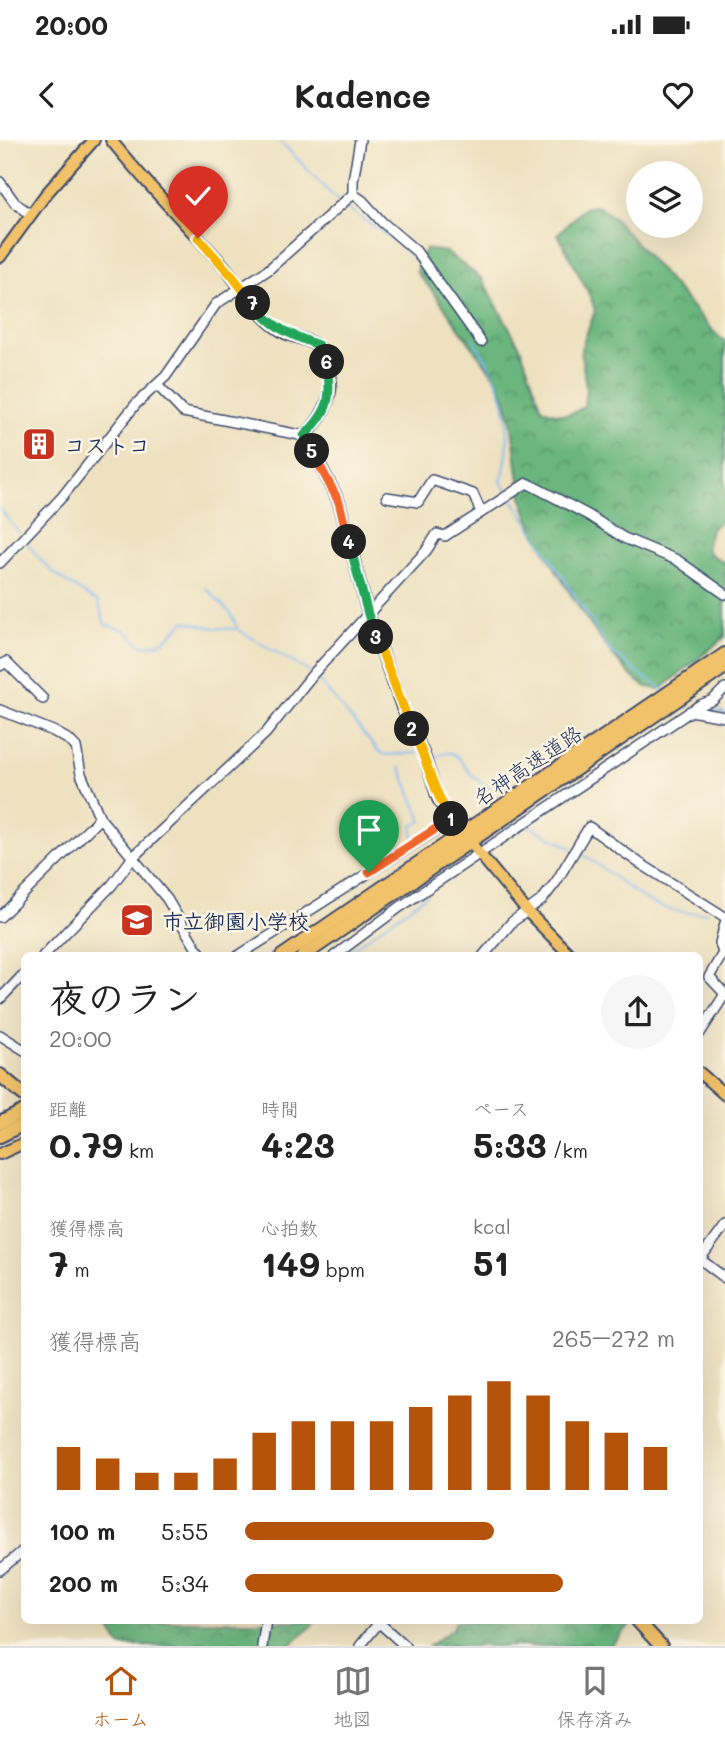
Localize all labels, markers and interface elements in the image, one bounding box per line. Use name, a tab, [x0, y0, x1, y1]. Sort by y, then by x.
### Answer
text: 20:00	[35, 8, 108, 42]
text: Kadence	[294, 74, 431, 116]
icon: back	[28, 76, 66, 114]
icon: heart	[659, 76, 697, 114]
map controls	[626, 161, 703, 238]
button: layers	[626, 161, 703, 238]
pin	[168, 166, 228, 238]
icon: check	[179, 177, 217, 215]
pin: 7	[236, 286, 270, 320]
text: 7	[247, 290, 258, 315]
pin: 6	[310, 344, 344, 380]
text: 6	[321, 349, 332, 374]
building icon: コストコ	[20, 425, 58, 463]
place label: コストコ	[64, 431, 150, 458]
pin: 5	[294, 434, 330, 468]
text: 5	[306, 438, 317, 463]
pin: 4	[332, 524, 366, 560]
text: 4	[342, 529, 355, 554]
pin: 3	[358, 620, 394, 654]
text: 3	[370, 624, 381, 649]
pin: 2	[394, 712, 430, 746]
text: 2	[406, 716, 417, 741]
street label: 名神高速道路	[467, 719, 587, 811]
pin	[339, 800, 399, 872]
pin: 1	[434, 802, 468, 836]
text: 1	[446, 806, 455, 831]
icon: arrive	[350, 811, 388, 849]
school or university icon: 市立御園小学校	[118, 901, 156, 939]
place label: 市立御園小学校	[162, 907, 309, 934]
text: 夜のラン	[49, 972, 201, 1022]
button: share	[601, 975, 675, 1049]
text: 20:00	[49, 1023, 112, 1053]
text: 距離	[49, 1096, 87, 1121]
text: 時間	[261, 1096, 299, 1121]
text: ペース	[473, 1096, 529, 1121]
text: 0.79	[49, 1121, 123, 1167]
text: 4:23	[261, 1121, 335, 1167]
text: 5:33	[473, 1121, 547, 1167]
text: km	[123, 1138, 154, 1163]
text: /km	[547, 1138, 588, 1163]
text: kcal	[473, 1214, 511, 1239]
text: 獲得標高	[49, 1215, 125, 1240]
text: 心拍数	[261, 1215, 318, 1240]
text: 51	[473, 1239, 509, 1285]
text: 7	[49, 1240, 69, 1286]
text: 149	[261, 1240, 320, 1286]
text: m	[69, 1257, 90, 1282]
text: bpm	[320, 1257, 365, 1282]
text: 265–272 m	[552, 1323, 675, 1353]
text: 獲得標高	[49, 1326, 141, 1356]
text: 100 m	[49, 1516, 115, 1546]
text: 5:55	[161, 1516, 208, 1546]
text: 200 m	[49, 1568, 118, 1598]
text: 5:34	[161, 1568, 209, 1598]
tab: ホーム	[92, 1662, 149, 1731]
tab: 地図	[334, 1662, 372, 1731]
tab: 保存済み	[557, 1662, 633, 1731]

